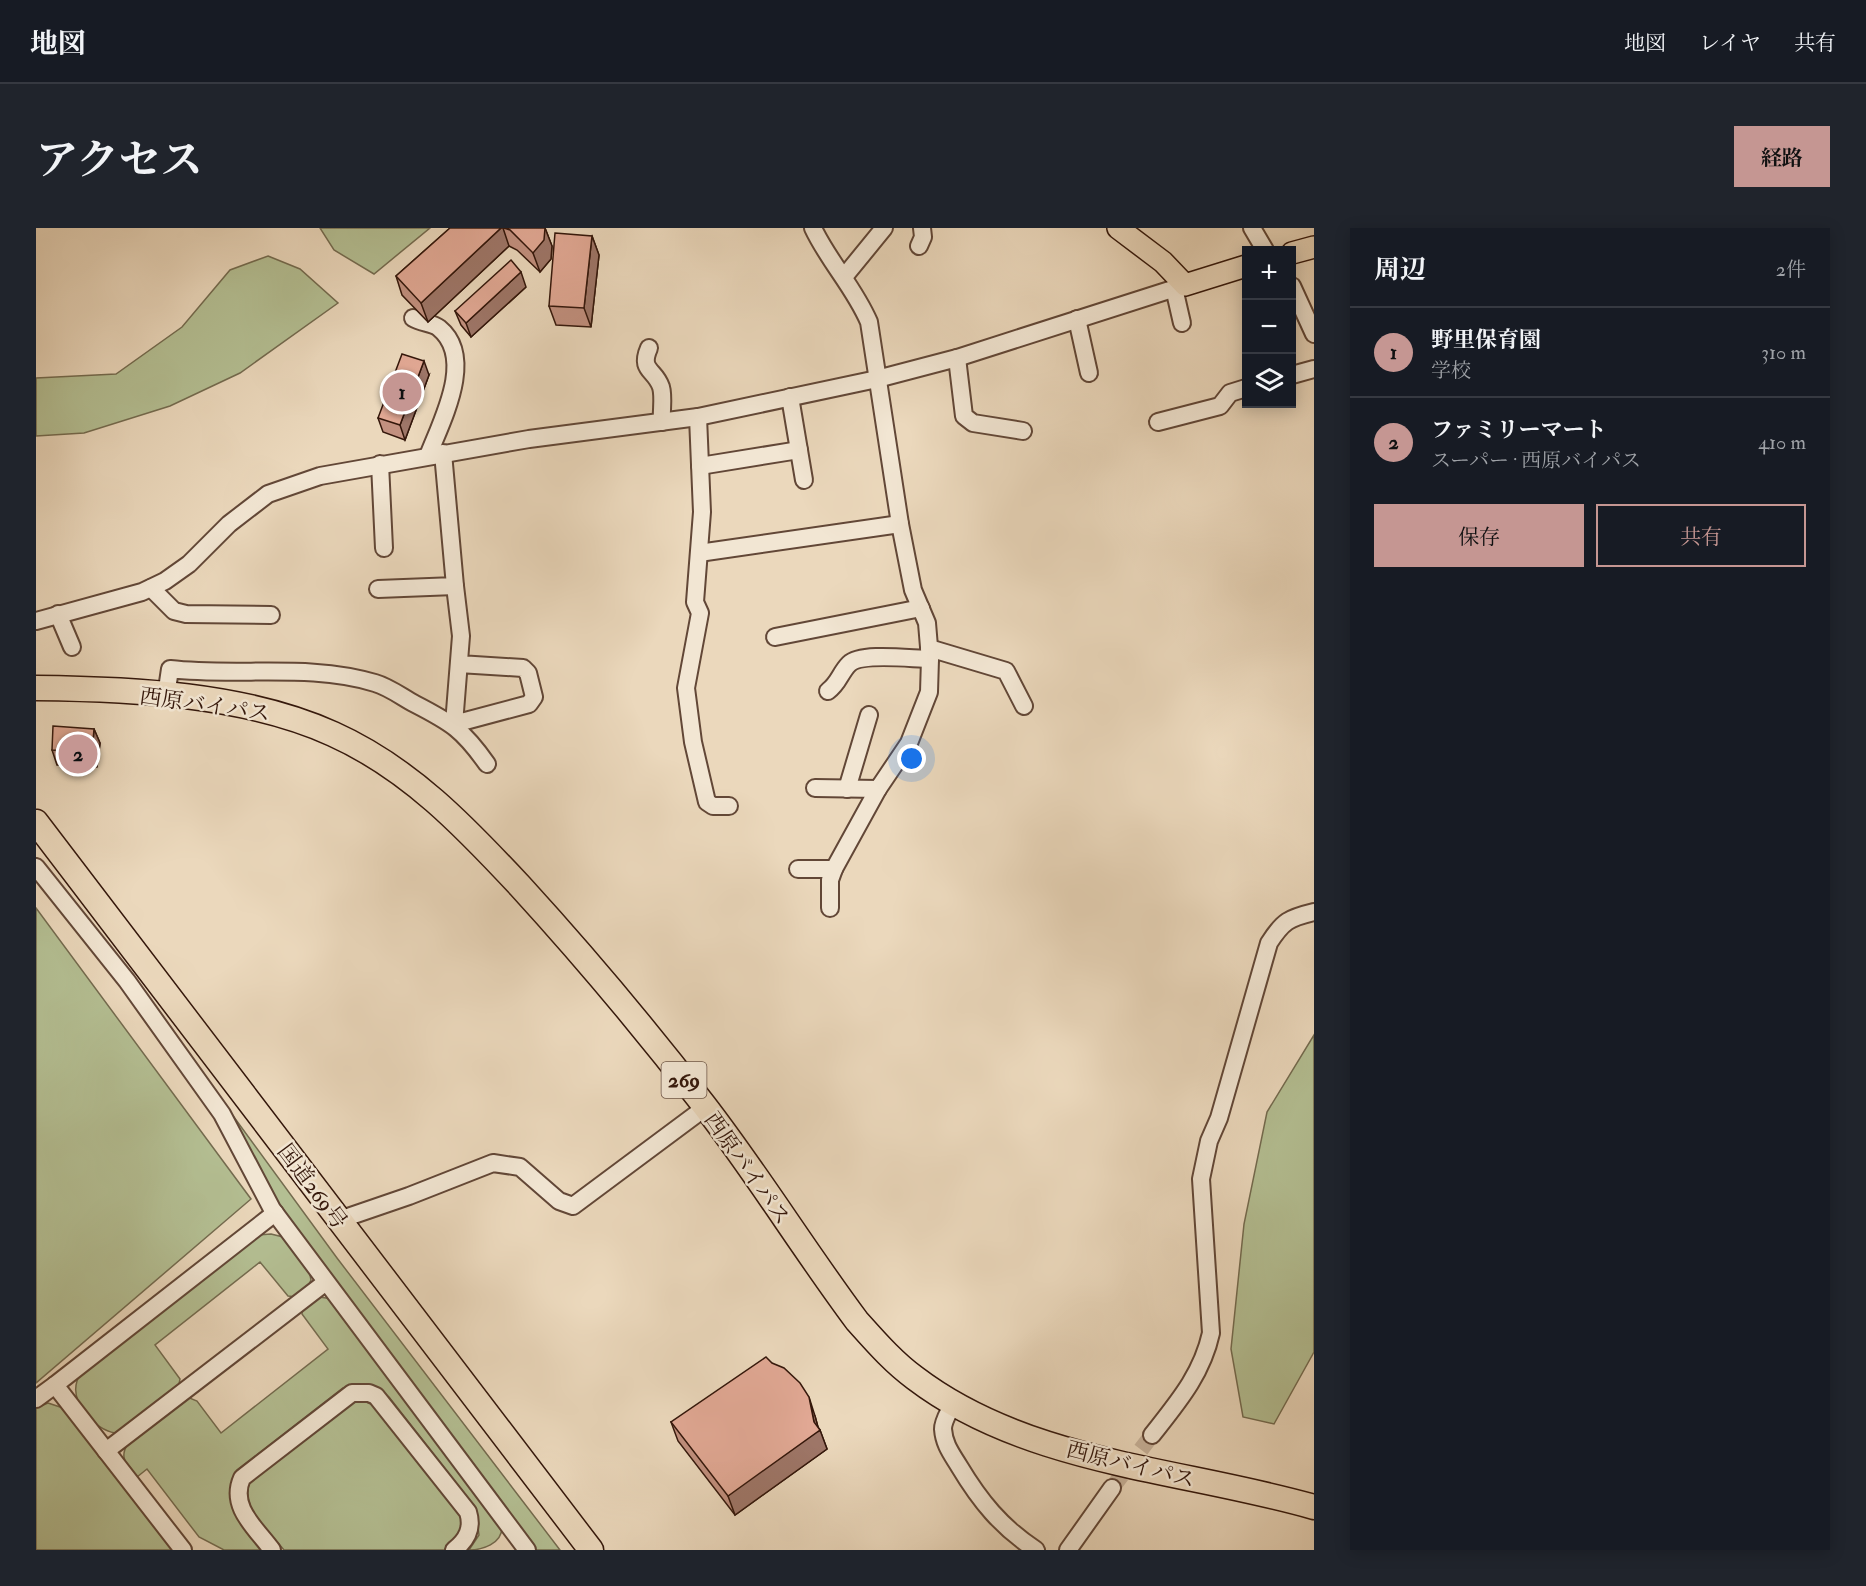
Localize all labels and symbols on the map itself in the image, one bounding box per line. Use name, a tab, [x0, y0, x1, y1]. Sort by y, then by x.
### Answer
pin: 1	[382, 370, 422, 414]
street label: 西原バイパス	[138, 682, 272, 728]
pin: 2	[58, 732, 98, 776]
your location	[897, 744, 926, 773]
road number: 269	[662, 1062, 706, 1098]
street label: 西原バイパス	[698, 1107, 796, 1230]
street label: 国道269号	[271, 1138, 353, 1235]
street label: 西原バイパス	[1064, 1435, 1198, 1494]

